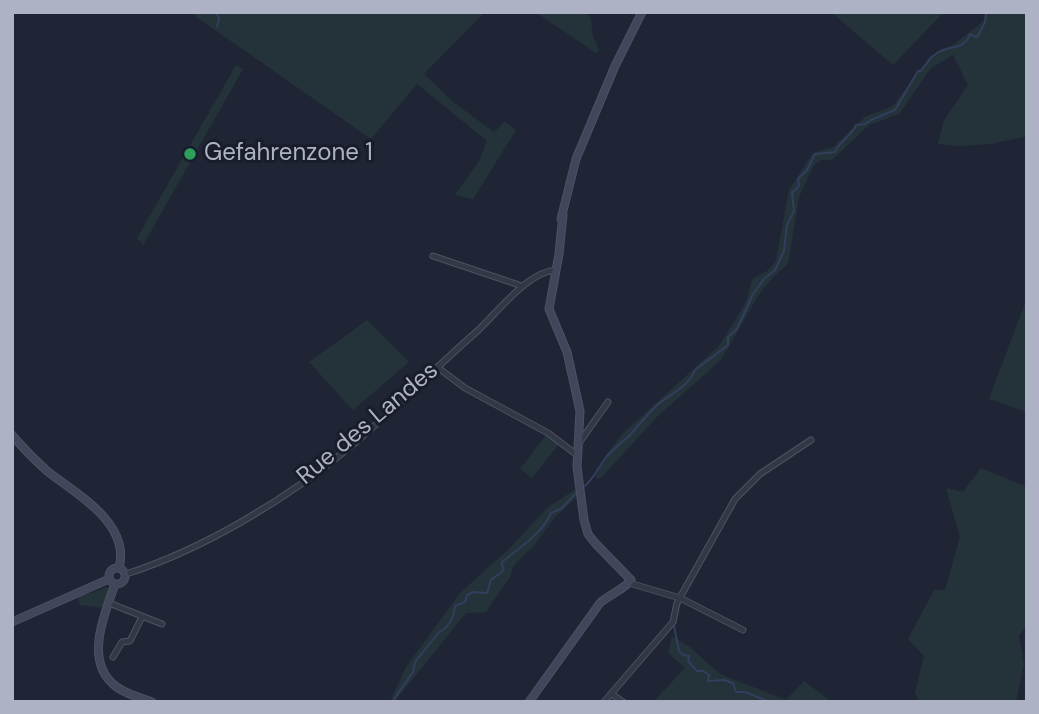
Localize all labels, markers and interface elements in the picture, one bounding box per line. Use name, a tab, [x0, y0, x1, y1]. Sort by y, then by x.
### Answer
place label: Gefahrenzone 1	[204, 140, 373, 168]
marker: Gefahrenzone 1	[182, 146, 198, 162]
street label: Rue des Landes	[292, 357, 444, 491]

